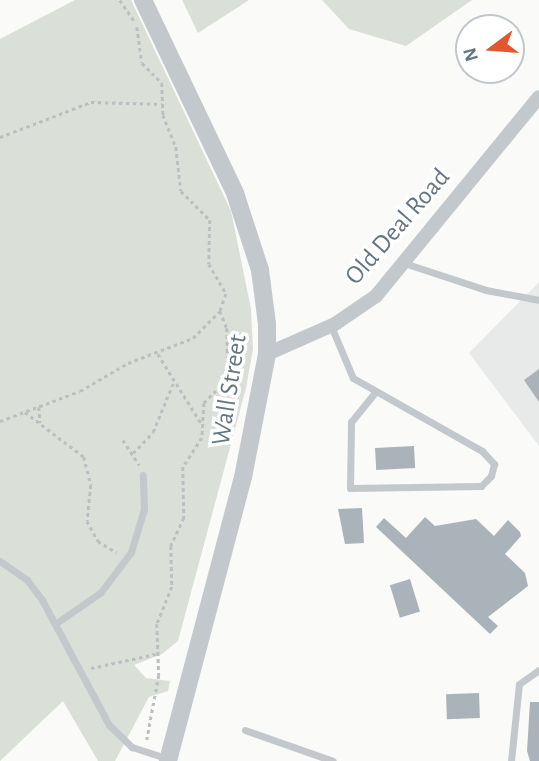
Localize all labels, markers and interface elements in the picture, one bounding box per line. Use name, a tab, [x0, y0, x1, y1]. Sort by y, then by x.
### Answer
north arrow	[455, 14, 525, 84]
text: N	[460, 45, 482, 63]
street label: Old Deal Road	[339, 162, 457, 292]
street label: Wall Street	[206, 332, 254, 448]

